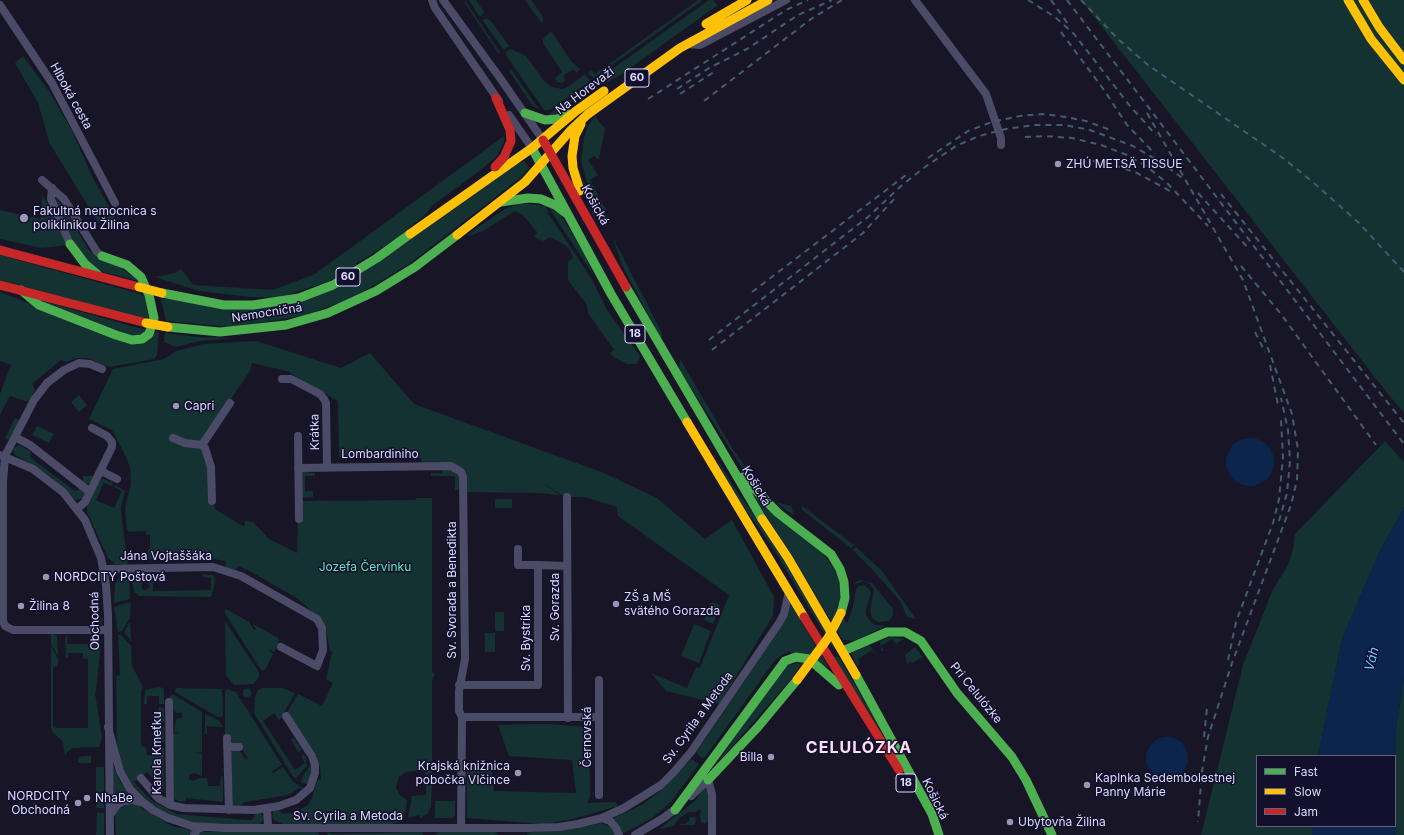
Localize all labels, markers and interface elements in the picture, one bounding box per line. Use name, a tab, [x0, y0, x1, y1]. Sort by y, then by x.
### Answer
street label: Hlboká cesta	[47, 60, 95, 132]
street label: Na Horevaží	[553, 64, 617, 118]
road number: 60	[625, 69, 649, 87]
place label: ZHÚ METSÄ TISSUE	[1066, 157, 1182, 171]
marker: ZHÚ METSÄ TISSUE	[1053, 159, 1063, 169]
street label: Košická	[578, 182, 612, 228]
place label: Fakultná nemocnica s poliklinikou Žilina	[33, 204, 156, 232]
marker: Fakultná nemocnica s poliklinikou Žilina	[18, 212, 30, 224]
road number: 60	[336, 268, 360, 286]
street label: Nemocničná	[231, 300, 303, 326]
road number: 18	[625, 325, 645, 343]
place label: Capri	[184, 399, 214, 413]
marker: Capri	[171, 401, 181, 411]
street label: Krátka	[307, 414, 323, 450]
street label: Lombardiniho	[341, 447, 419, 461]
street label: Košická	[738, 463, 774, 509]
street label: Sv. Svorada a Benedikta	[445, 521, 459, 659]
street label: Jána Vojtaššáka	[120, 549, 212, 563]
park label: Jozefa Červinku	[319, 560, 411, 574]
place label: NORDCITY Poštová	[54, 570, 165, 584]
marker: NORDCITY Poštová	[41, 572, 51, 582]
street label: Sv. Gorazda	[548, 573, 562, 641]
place label: ZŠ a MŠ svätého Gorazda	[624, 590, 720, 618]
street label: Obchodná	[87, 591, 103, 651]
place label: Žilina 8	[29, 599, 70, 613]
marker: ZŠ a MŠ svätého Gorazda	[611, 599, 621, 609]
marker: Žilina 8	[16, 601, 26, 611]
street label: Sv. Bystríka	[519, 605, 533, 671]
water label: Váh	[1362, 645, 1382, 673]
street label: Pri Celulózke	[947, 660, 1005, 726]
street label: Sv. Cyrila a Metoda	[660, 669, 736, 767]
street label: Černovská	[580, 707, 594, 767]
street label: Karola Kmeťku	[150, 711, 164, 795]
district label: CELULÓZKA	[806, 738, 912, 758]
place label: Billa	[740, 750, 763, 764]
marker: Billa	[766, 752, 776, 762]
legend	[1256, 755, 1396, 827]
place label: Krajská knižnica pobočka Vlčince	[415, 759, 510, 787]
text: Fast	[1294, 764, 1318, 779]
marker: Krajská knižnica pobočka Vlčince	[513, 768, 523, 778]
place label: Kaplnka Sedembolestnej Panny Márie	[1095, 771, 1235, 799]
road number: 18	[896, 774, 916, 792]
street label: Košická	[919, 776, 951, 822]
marker: Kaplnka Sedembolestnej Panny Márie	[1082, 780, 1092, 790]
text: Slow	[1294, 784, 1321, 799]
place label: NORDCITY Obchodná	[7, 789, 70, 817]
place label: NhaBe	[95, 791, 133, 805]
marker: NhaBe	[82, 793, 92, 803]
marker: NORDCITY Obchodná	[73, 798, 83, 808]
text: Jam	[1294, 804, 1318, 819]
street label: Sv. Cyrila a Metoda	[293, 809, 403, 823]
place label: Ubytovňa Žilina	[1018, 815, 1106, 829]
marker: Ubytovňa Žilina	[1005, 817, 1015, 827]

